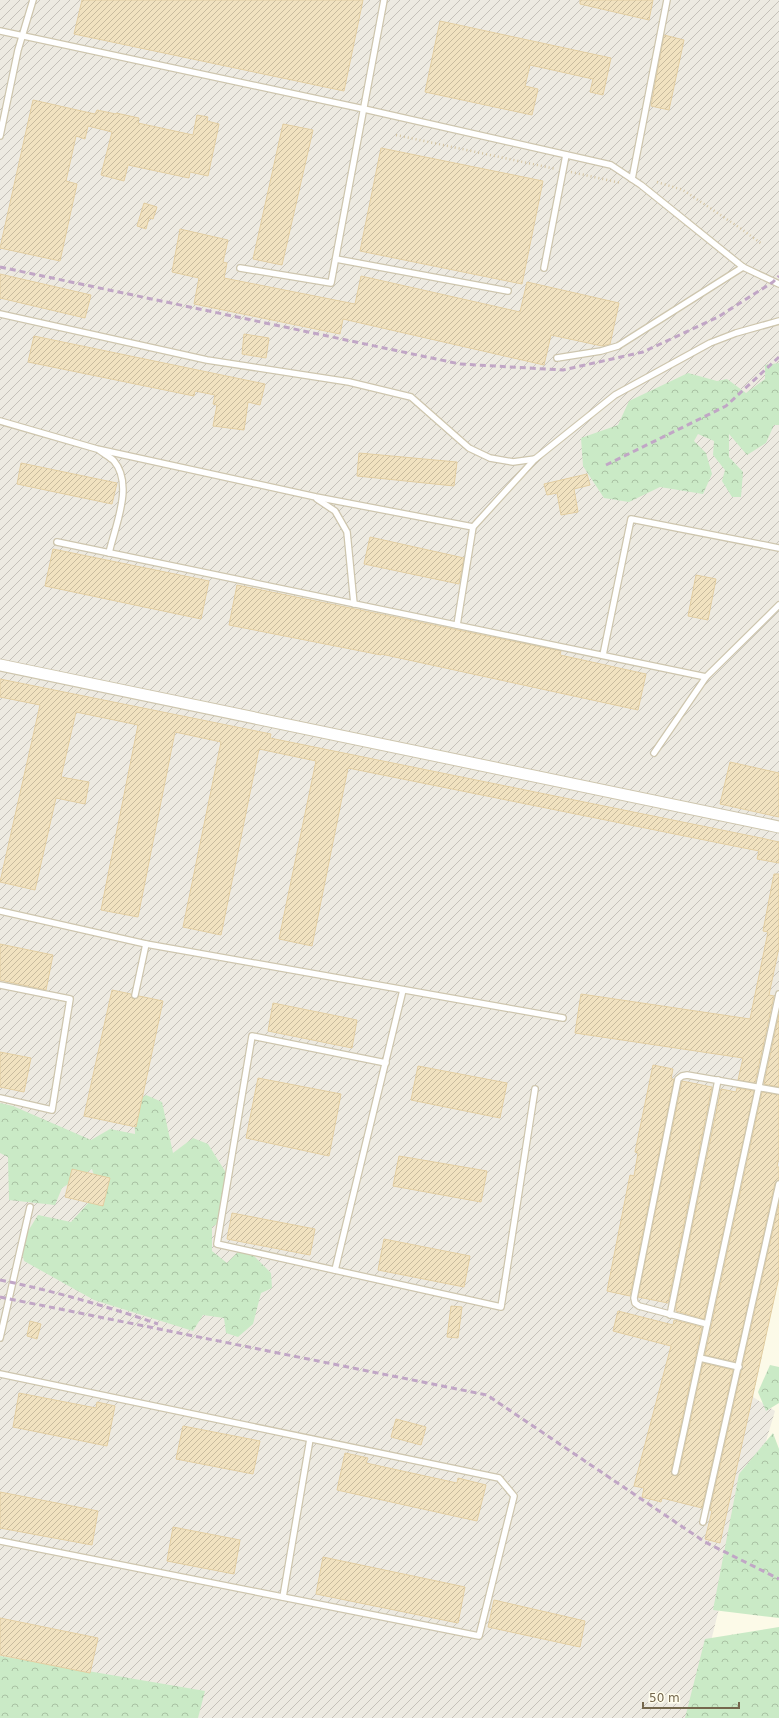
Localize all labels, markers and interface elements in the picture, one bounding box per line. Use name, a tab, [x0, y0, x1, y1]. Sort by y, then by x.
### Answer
scale bar	[643, 1684, 739, 1710]
text: 50 m	[649, 1691, 680, 1705]

